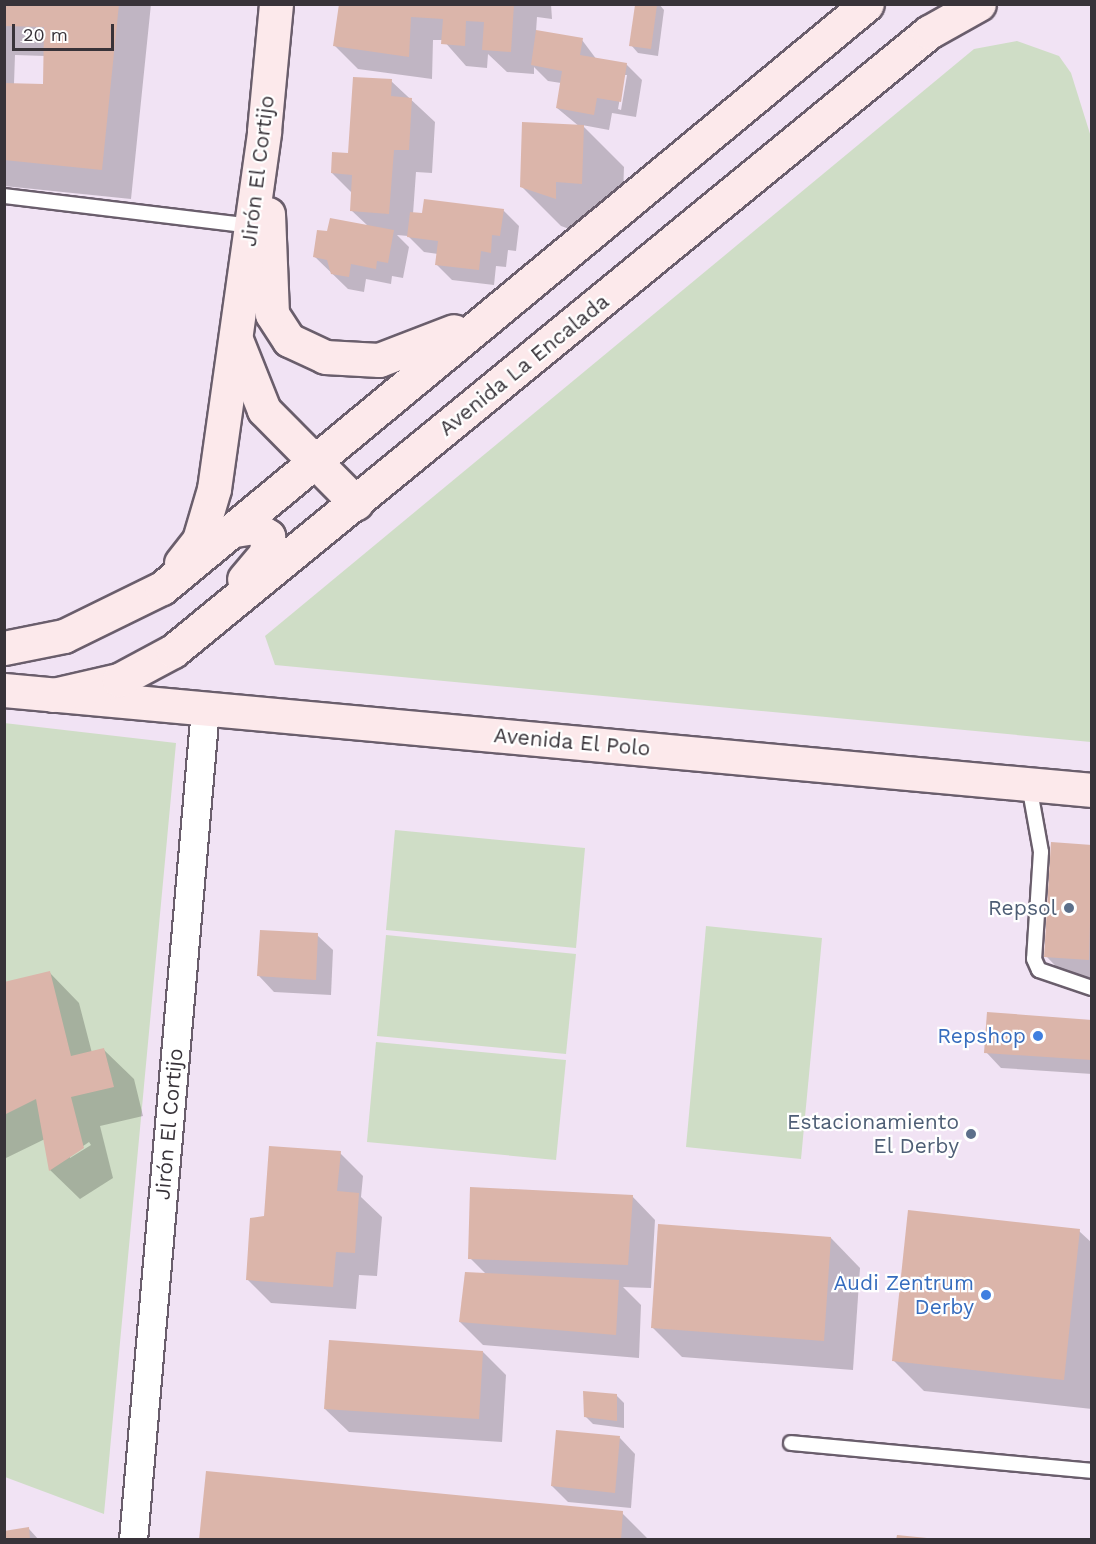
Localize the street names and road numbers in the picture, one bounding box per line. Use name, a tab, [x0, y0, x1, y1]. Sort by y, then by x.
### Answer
street label: Jirón El Cortijo	[236, 94, 280, 248]
street label: Avenida La Encalada	[434, 288, 614, 442]
street label: Avenida El Polo	[492, 723, 652, 761]
street label: Jirón El Cortijo	[150, 1047, 188, 1201]

